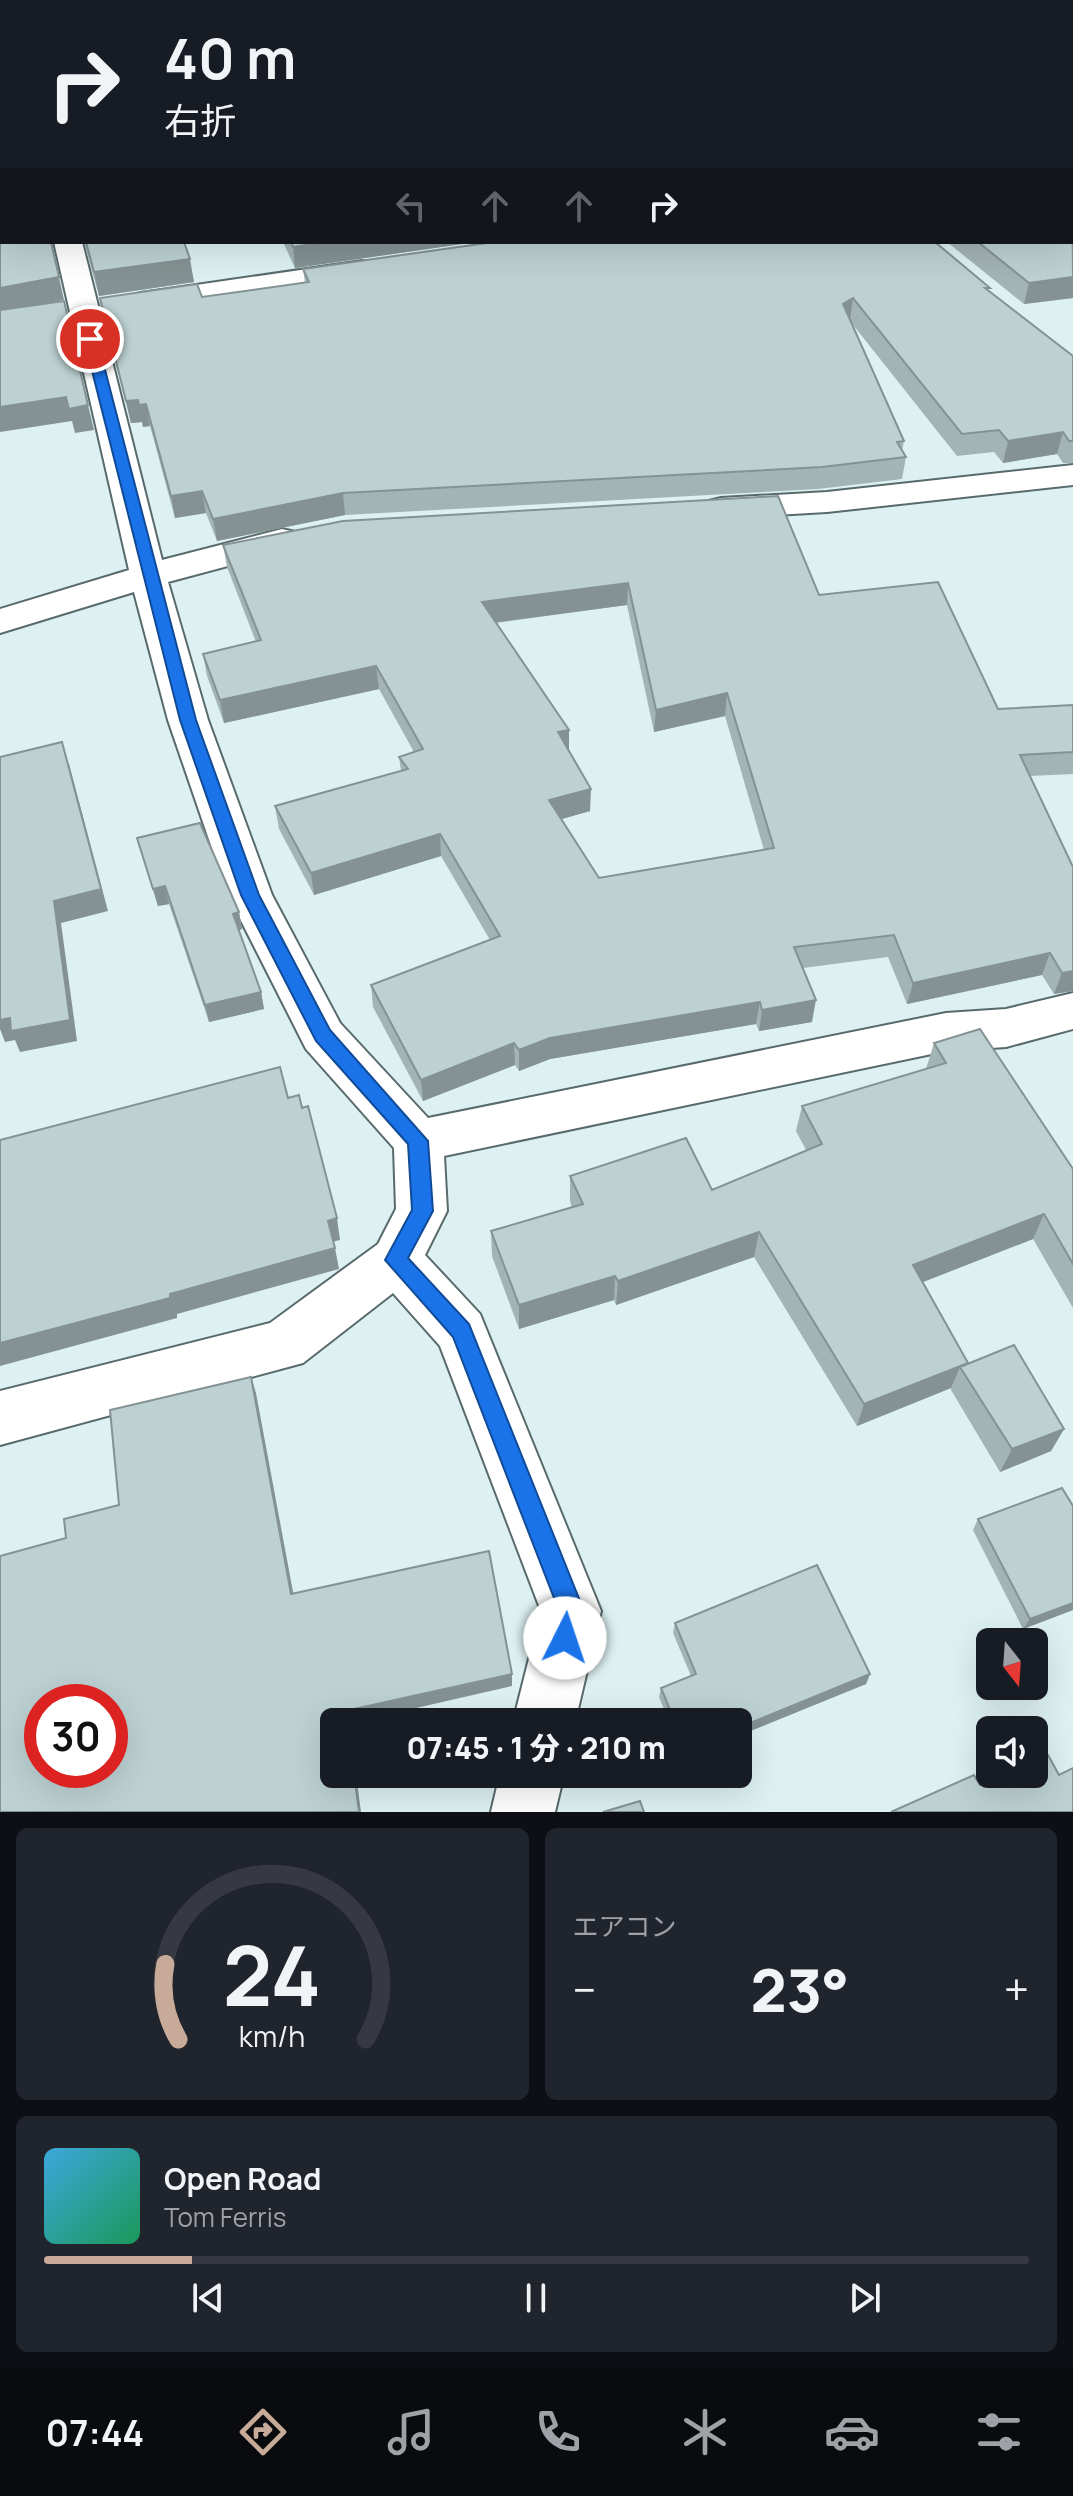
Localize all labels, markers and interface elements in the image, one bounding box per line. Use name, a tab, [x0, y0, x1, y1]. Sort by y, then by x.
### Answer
text: 40 m	[164, 19, 296, 96]
icon: right	[32, 32, 136, 136]
text: 右折	[164, 96, 236, 145]
icon: left	[389, 184, 433, 228]
icon: ahead	[473, 184, 517, 228]
icon: ahead	[557, 184, 601, 228]
icon: right	[641, 184, 685, 228]
pin	[56, 305, 124, 373]
icon: arrive	[68, 317, 112, 361]
position arrow	[523, 1596, 607, 1680]
north arrow	[976, 1628, 1048, 1700]
map controls	[976, 1628, 1048, 1788]
speed limit sign: 30	[24, 1684, 128, 1788]
button: sound	[976, 1716, 1048, 1788]
text: 07:45 · 1 分 · 210 m	[406, 1727, 666, 1768]
text: エアコン	[573, 1908, 677, 1944]
text: 24	[223, 1917, 322, 2031]
text: 23°	[751, 1948, 849, 2030]
text: −	[573, 1959, 596, 2019]
text: +	[1004, 1959, 1029, 2019]
text: km/h	[239, 2017, 305, 2056]
text: Open Road	[164, 2158, 321, 2199]
text: Tom Ferris	[164, 2199, 286, 2235]
icon: previous	[186, 2276, 230, 2320]
icon: pause	[514, 2276, 558, 2320]
icon: next	[843, 2276, 887, 2320]
icon: directions	[235, 2404, 291, 2460]
icon: music	[383, 2404, 439, 2460]
icon: phone	[530, 2404, 586, 2460]
icon: climate	[677, 2404, 733, 2460]
icon: car	[824, 2404, 880, 2460]
icon: filters	[971, 2404, 1027, 2460]
text: 07:44	[46, 2408, 144, 2457]

